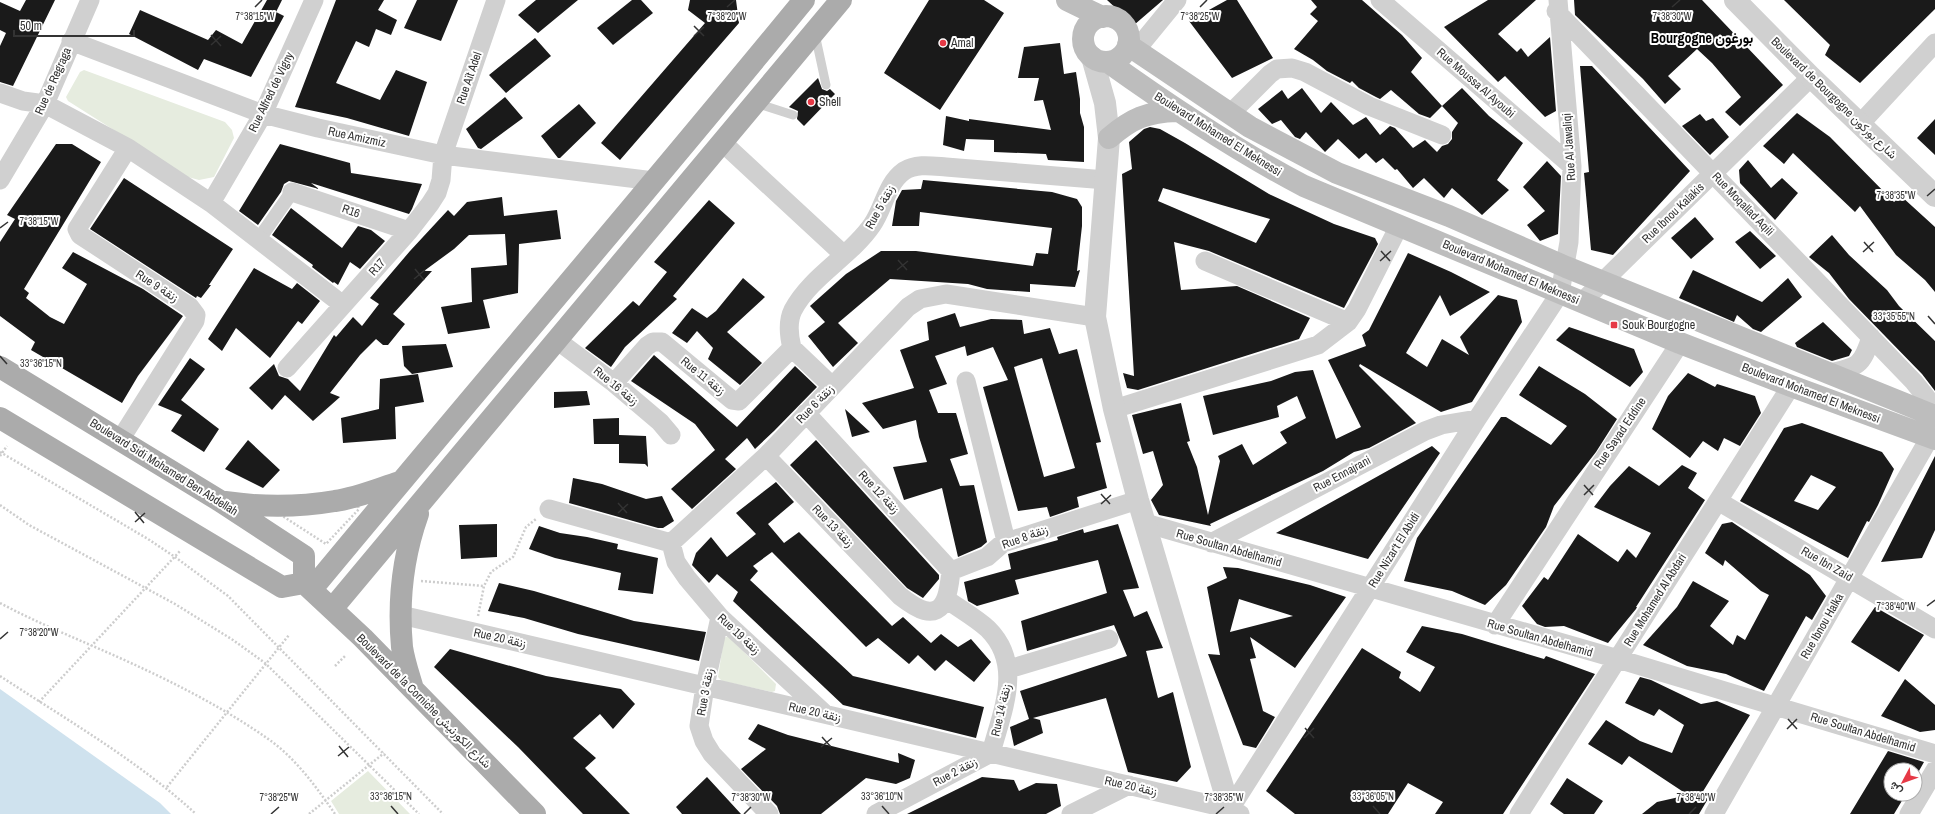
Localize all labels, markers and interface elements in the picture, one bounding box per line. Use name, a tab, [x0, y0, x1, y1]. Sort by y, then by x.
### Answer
text: 7°38'15"W	[235, 10, 275, 23]
text: 7°38'20"W	[707, 10, 747, 23]
text: 7°38'25"W	[1180, 10, 1220, 23]
text: 7°38'30"W	[1652, 10, 1692, 23]
scale bar	[14, 12, 134, 38]
text: 50 m	[20, 18, 42, 34]
district label: Bourgogne بورغون	[1651, 29, 1753, 47]
street label: Boulevard de Bourgogne شارع بوركون	[1767, 33, 1900, 163]
place label: Amal	[950, 35, 973, 51]
marker: Amal	[938, 38, 948, 48]
street label: Rue de Regraga	[31, 44, 75, 117]
street label: Rue Moussa Al Ayoubi	[1433, 45, 1519, 121]
street label: Rue Alfred de Vigny	[245, 49, 297, 135]
street label: Rue Aït Adel	[453, 50, 485, 106]
street label: Boulevard Mohamed El Meknessi	[1151, 88, 1285, 180]
place label: Shell	[819, 94, 841, 110]
marker: Shell	[806, 97, 816, 107]
street label: Rue Al Jawaliqi	[1559, 113, 1579, 181]
street label: Rue Amizmiz	[327, 123, 387, 151]
street label: Rue Moqallad Aqili	[1709, 169, 1777, 239]
street label: Rue Ibnou Kalakis	[1639, 179, 1708, 247]
street label: Rue 5 زنقة	[861, 182, 899, 232]
text: 7°38'35"W	[1876, 189, 1916, 202]
street label: R16	[340, 200, 362, 222]
text: 7°38'15"W	[19, 215, 59, 228]
street label: Boulevard Mohamed El Meknessi	[1440, 236, 1582, 308]
street label: R17	[365, 255, 389, 279]
street label: Rue 9 زنقة	[133, 266, 181, 306]
text: 33°35'55"N	[1873, 310, 1915, 323]
place label: Souk Bourgogne	[1622, 317, 1695, 333]
marker: Souk Bourgogne	[1609, 320, 1619, 330]
street label: Rue 11 زنقة	[678, 353, 728, 399]
text: 33°36'15"N	[20, 357, 62, 370]
street label: Boulevard Mohamed El Meknessi	[1739, 359, 1883, 427]
street label: Rue 16 زنقة	[590, 363, 642, 409]
street label: Rue 6 زنقة	[793, 381, 837, 427]
street label: Rue Sayad Eddine	[1590, 394, 1650, 472]
street label: Boulevard Sidi Mohamed Ben Abdellah	[87, 415, 241, 519]
street label: Rue Ennajrani	[1310, 452, 1374, 496]
street label: Rue 12 زنقة	[855, 467, 903, 517]
street label: Rue 13 زنقة	[809, 501, 857, 551]
street label: Rue Nizar't El Abidi	[1365, 509, 1423, 591]
street label: Rue 8 زنقة	[1000, 521, 1050, 553]
street label: Rue Soultan Abdelhamid	[1174, 525, 1284, 571]
street label: Rue Ibn Zaid	[1798, 543, 1856, 585]
street label: Rue Mohamed Al Abdari	[1620, 551, 1690, 649]
street label: Rue Ibnou Halka	[1797, 590, 1848, 662]
text: 7°38'40"W	[1876, 600, 1916, 613]
street label: Rue 19 زنقة	[714, 610, 764, 658]
street label: Rue Soultan Abdelhamid	[1485, 615, 1595, 661]
street label: Rue 20 زنقة	[472, 624, 528, 652]
text: 7°38'20"W	[19, 626, 59, 639]
street label: Boulevard de la Corniche شارع الكورنيش	[352, 630, 495, 773]
street label: Rue 3 زنقة	[693, 667, 717, 717]
street label: Rue 14 زنقة	[987, 682, 1015, 738]
street label: Rue 20 زنقة	[787, 698, 843, 726]
street label: Rue Soultan Abdelhamid	[1809, 708, 1917, 756]
street label: Rue 2 زنقة	[930, 754, 980, 790]
north arrow	[1883, 762, 1923, 802]
street label: Rue 20 زنقة	[1103, 772, 1159, 800]
text: ش	[1886, 779, 1905, 798]
text: 33°36'15"N	[370, 790, 412, 803]
text: 33°36'10"N	[861, 790, 903, 803]
text: 33°36'05"N	[1352, 790, 1394, 803]
text: 7°38'25"W	[259, 791, 299, 804]
text: 7°38'30"W	[731, 791, 771, 804]
text: 7°38'35"W	[1204, 791, 1244, 804]
text: 7°38'40"W	[1676, 791, 1716, 804]

